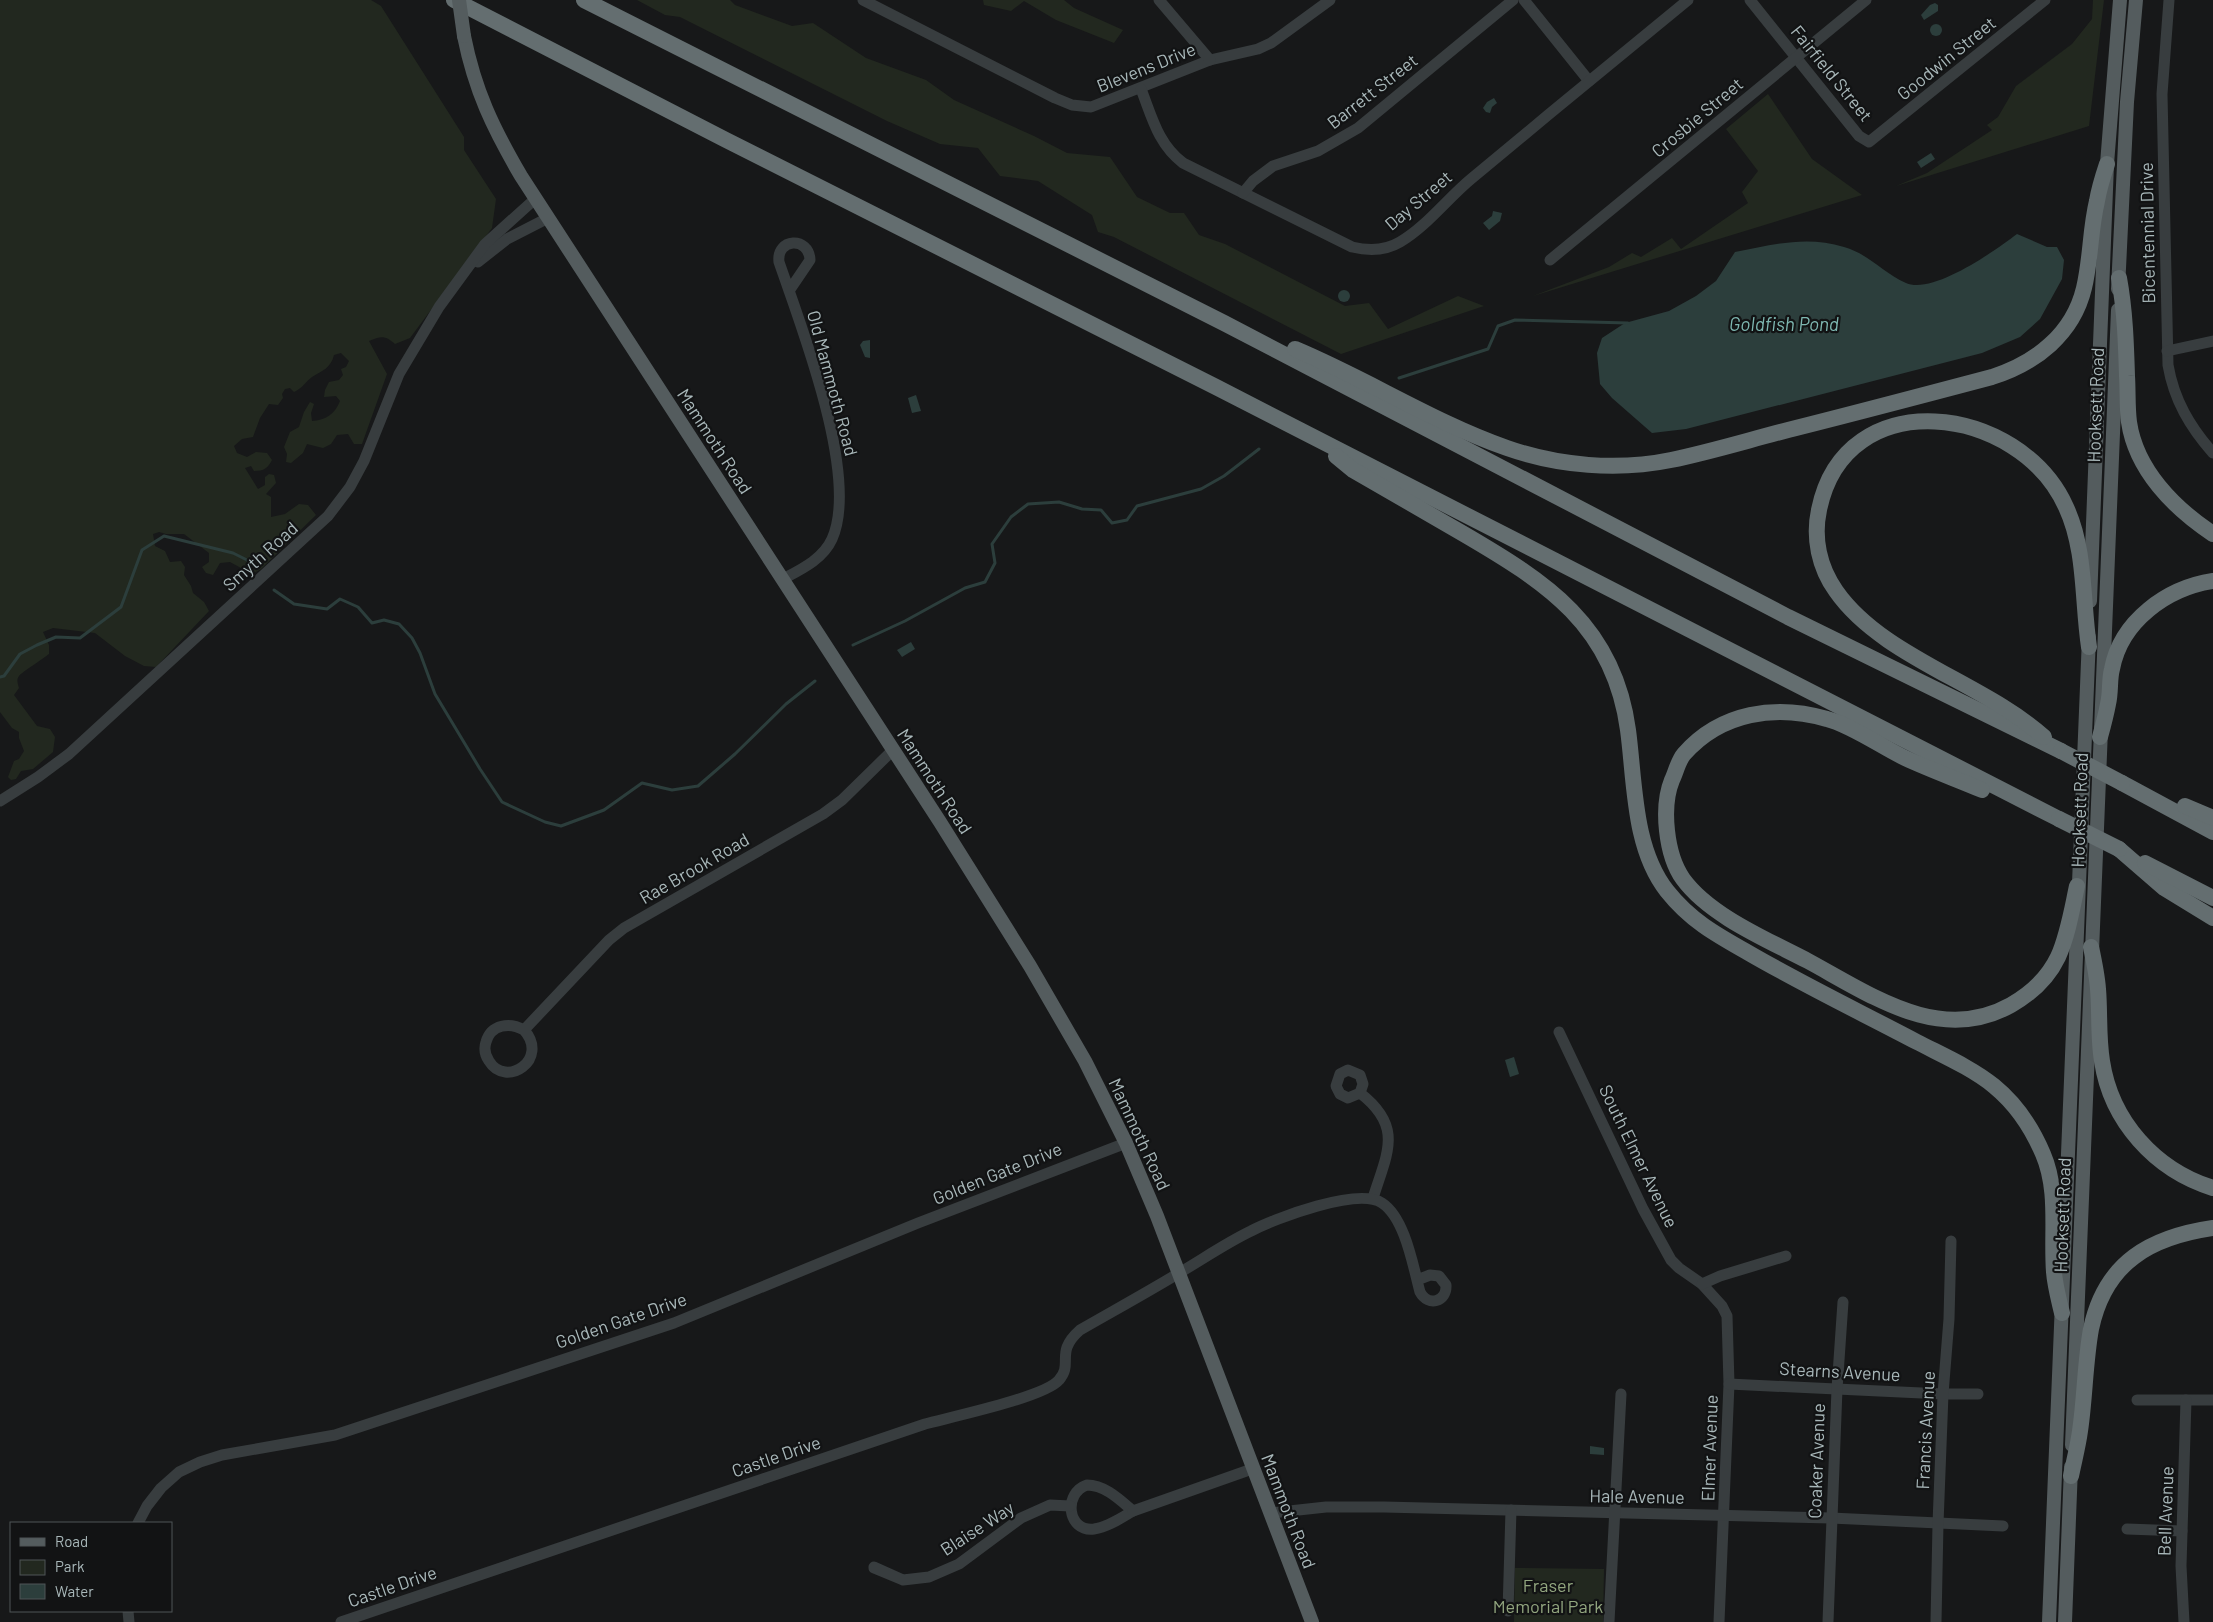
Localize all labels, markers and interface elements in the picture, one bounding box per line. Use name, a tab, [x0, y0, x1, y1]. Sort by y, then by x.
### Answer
street label: Goodwin Street	[1892, 12, 2000, 104]
street label: Fairfield Street	[1787, 20, 1877, 126]
street label: Blevens Drive	[1093, 37, 1199, 97]
street label: Barrett Street	[1322, 49, 1422, 133]
street label: Crosbie Street	[1647, 72, 1747, 162]
street label: Bicentennial Drive	[2135, 162, 2159, 304]
street label: Day Street	[1380, 165, 1456, 235]
street label: Old Mammoth Road	[803, 308, 863, 458]
water label: Goldfish Pond	[1729, 312, 1839, 335]
street label: Hooksett Road	[2082, 347, 2108, 463]
street label: Mammoth Road	[673, 384, 757, 498]
street label: Smyth Road	[218, 517, 302, 595]
street label: Mammoth Road	[893, 724, 977, 838]
street label: Hooksett Road	[2066, 752, 2092, 868]
street label: Rae Brook Road	[635, 828, 753, 908]
street label: Mammoth Road	[1104, 1074, 1176, 1194]
street label: South Elmer Avenue	[1595, 1081, 1683, 1231]
street label: Golden Gate Drive	[929, 1137, 1065, 1209]
street label: Hooksett Road	[2049, 1157, 2075, 1273]
street label: Golden Gate Drive	[553, 1287, 689, 1353]
street label: Stearns Avenue	[1779, 1357, 1901, 1385]
street label: Francis Avenue	[1911, 1370, 1939, 1490]
street label: Elmer Avenue	[1696, 1394, 1722, 1502]
street label: Coaker Avenue	[1803, 1403, 1829, 1519]
street label: Castle Drive	[729, 1431, 823, 1481]
street label: Mammoth Road	[1257, 1451, 1321, 1571]
street label: Bell Avenue	[2152, 1466, 2178, 1556]
street label: Hale Avenue	[1589, 1484, 1685, 1508]
street label: Blaise Way	[936, 1496, 1018, 1560]
legend	[10, 1522, 172, 1612]
text: Road	[55, 1532, 88, 1550]
text: Park	[55, 1557, 85, 1575]
street label: Castle Drive	[345, 1561, 439, 1611]
park label: Fraser Memorial Park	[1493, 1574, 1603, 1617]
text: Water	[55, 1582, 94, 1600]

